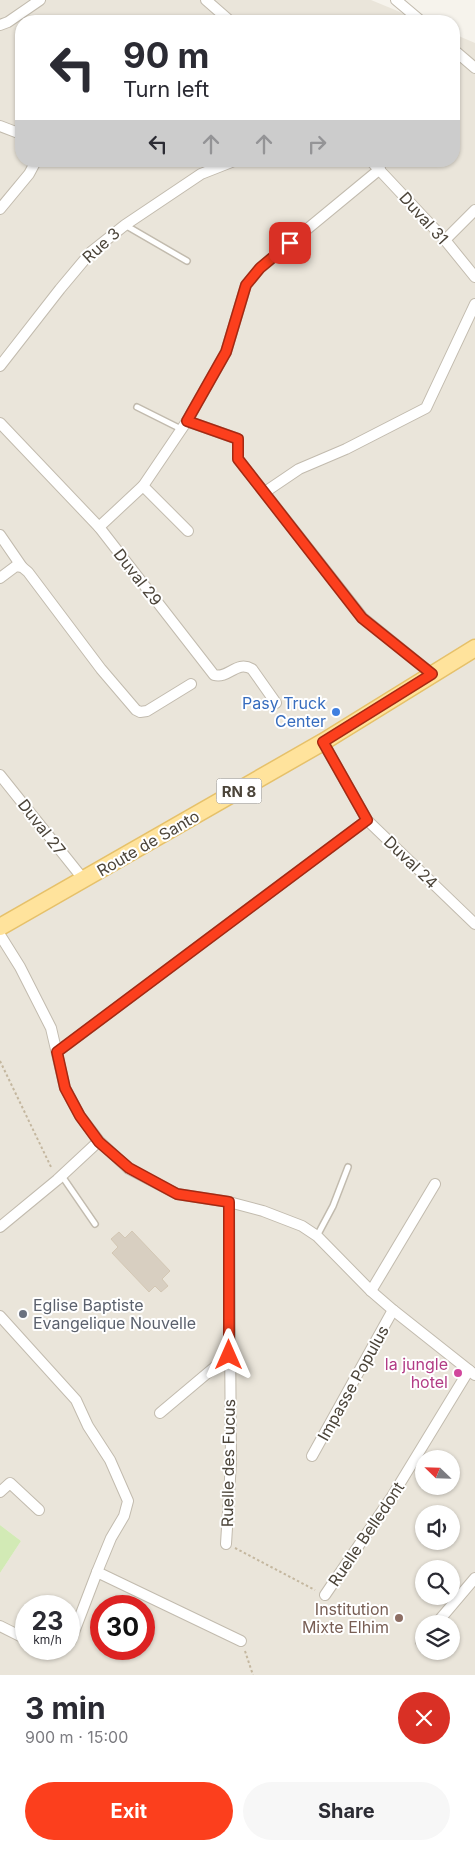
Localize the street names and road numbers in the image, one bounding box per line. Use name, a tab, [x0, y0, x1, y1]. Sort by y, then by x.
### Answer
street label: Duval 31	[395, 188, 453, 248]
street label: Rue 3	[78, 223, 124, 267]
street label: Duval 29	[110, 544, 166, 610]
road number: RN 8	[216, 778, 262, 804]
street label: Duval 27	[14, 795, 70, 859]
street label: Route de Santo	[93, 806, 203, 880]
street label: Duval 24	[380, 831, 442, 893]
street label: Impasse Populus	[313, 1322, 393, 1444]
street label: Ruelle des Fucus	[217, 1399, 239, 1527]
street label: Ruelle Belledont	[324, 1478, 408, 1590]

